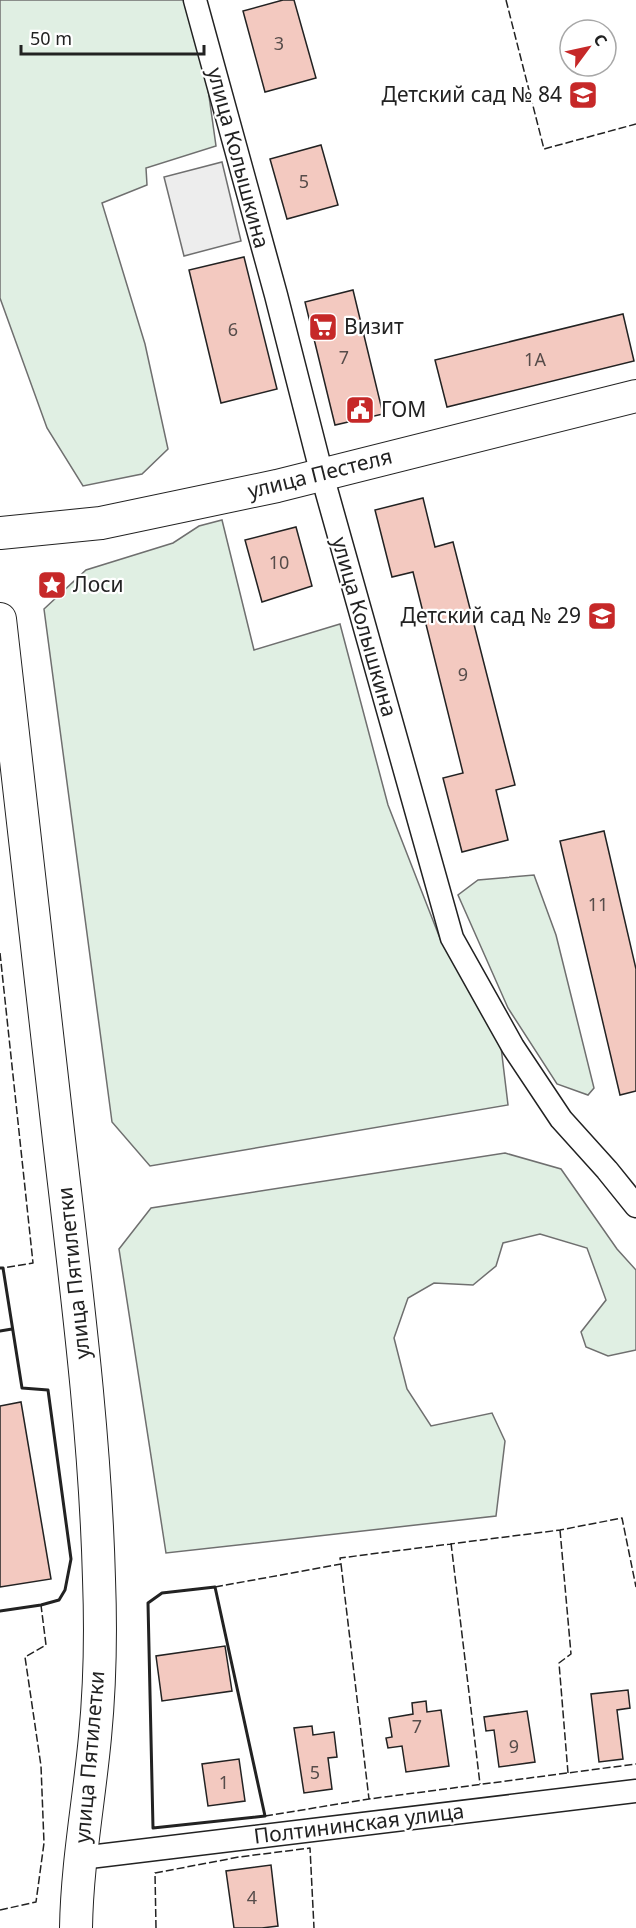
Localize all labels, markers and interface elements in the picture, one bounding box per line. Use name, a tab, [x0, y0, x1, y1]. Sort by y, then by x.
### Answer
scale bar	[21, 18, 204, 56]
north arrow	[558, 18, 618, 78]
text: 50 m	[30, 26, 72, 50]
text: С	[589, 30, 613, 50]
house number: 3	[274, 31, 284, 55]
street label: улица Колышкина	[201, 64, 277, 251]
school or university icon: Детский сад № 84	[567, 79, 599, 111]
place label: Детский сад № 84	[382, 80, 562, 108]
house number: 5	[299, 169, 309, 193]
supermarket icon: Визит	[307, 311, 339, 343]
place label: Визит	[344, 312, 404, 340]
house number: 6	[228, 317, 238, 341]
house number: 7	[339, 345, 349, 369]
house number: 1А	[524, 347, 546, 371]
public building icon: ГОМ	[344, 394, 376, 426]
place label: ГОМ	[381, 395, 426, 423]
street label: улица Пестеля	[245, 442, 395, 505]
street label: улица Колышкина	[326, 533, 404, 720]
house number: 10	[269, 550, 289, 574]
place icon: Лоси	[36, 569, 68, 601]
place label: Лоси	[73, 570, 124, 598]
school or university icon: Детский сад № 29	[586, 600, 618, 632]
place label: Детский сад № 29	[401, 601, 581, 629]
house number: 9	[458, 662, 468, 686]
house number: 11	[588, 892, 608, 916]
street label: улица Пятилетки	[50, 1186, 96, 1361]
street label: улица Пятилетки	[68, 1670, 110, 1844]
house number: 7	[412, 1714, 422, 1738]
house number: 9	[509, 1734, 519, 1758]
house number: 5	[310, 1760, 320, 1784]
house number: 1	[219, 1770, 229, 1794]
street label: Полтининская улица	[252, 1796, 466, 1850]
house number: 4	[247, 1885, 257, 1909]

